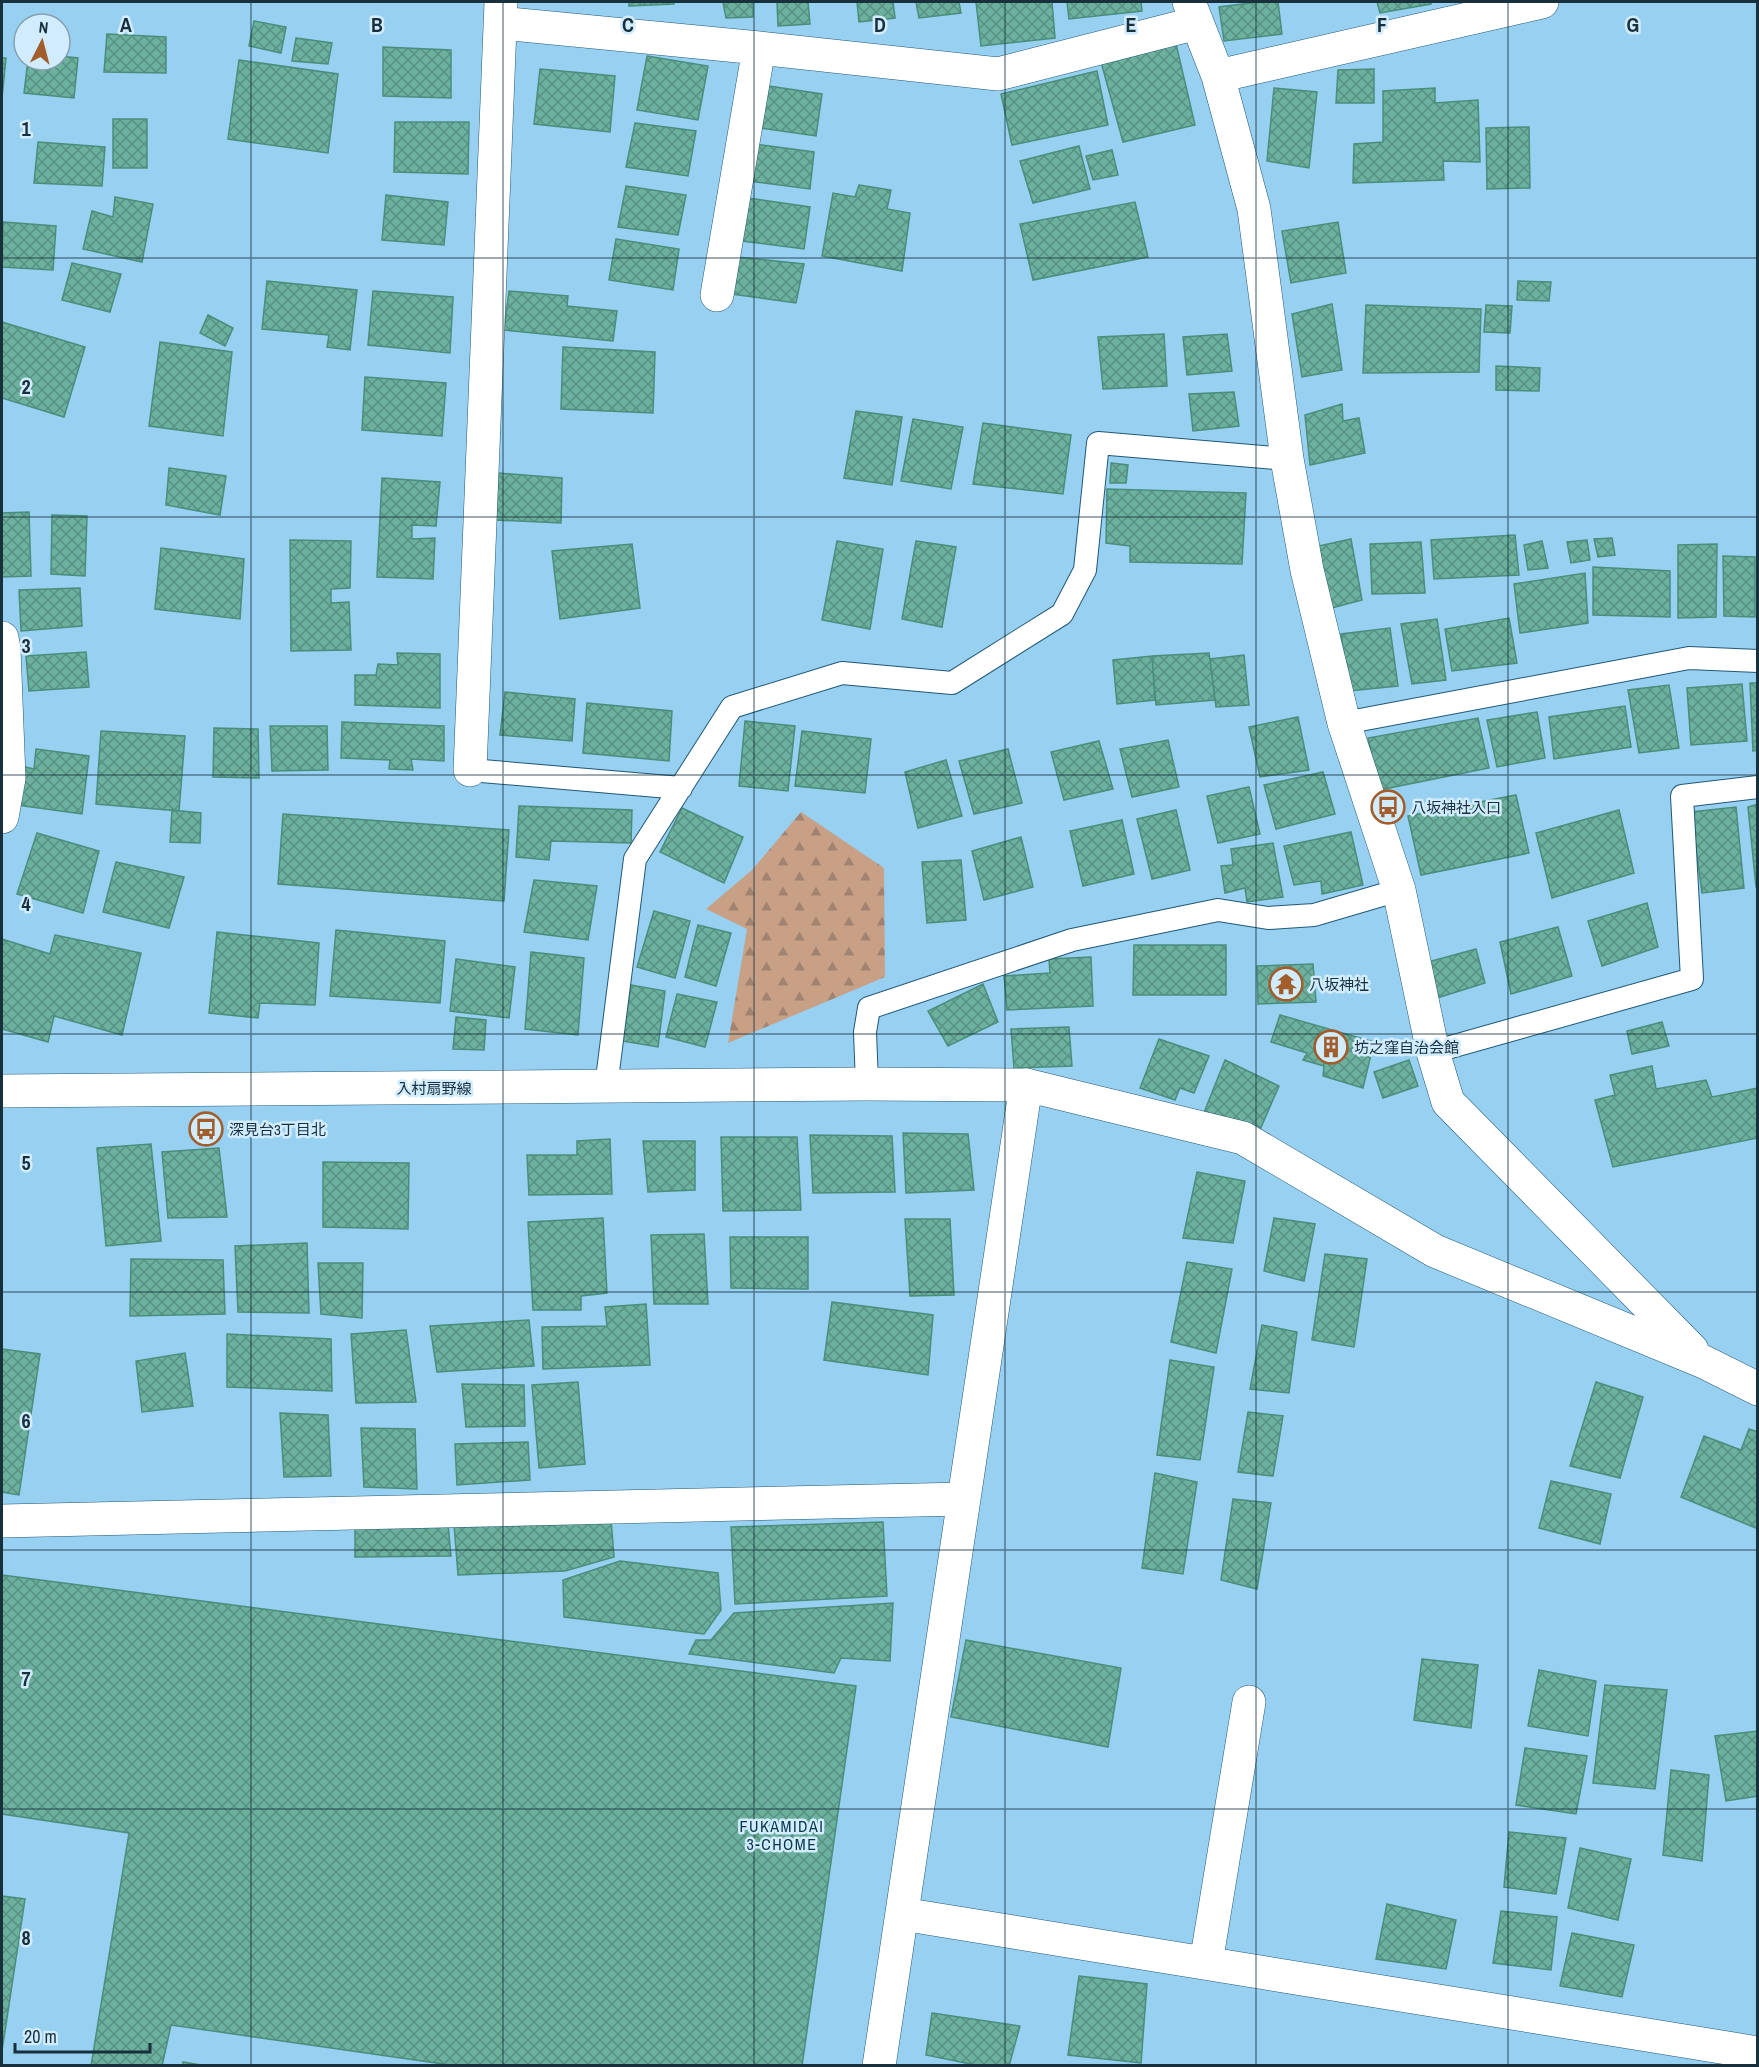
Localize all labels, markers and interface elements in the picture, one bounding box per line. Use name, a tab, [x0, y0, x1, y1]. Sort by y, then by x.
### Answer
text: A	[120, 11, 132, 38]
text: B	[371, 11, 383, 38]
text: C	[622, 11, 634, 38]
text: D	[874, 11, 886, 38]
text: E	[1126, 11, 1137, 38]
text: F	[1377, 11, 1387, 38]
text: G	[1627, 11, 1639, 38]
north arrow	[12, 12, 72, 72]
text: N	[38, 16, 49, 39]
text: 1	[21, 115, 31, 142]
text: 2	[21, 373, 31, 400]
text: 3	[21, 632, 31, 659]
bus stop icon: 八坂神社入口	[1370, 789, 1406, 825]
place label: 八坂神社入口	[1411, 797, 1501, 818]
text: 4	[21, 890, 31, 917]
temple icon: 八坂神社	[1268, 966, 1304, 1002]
place label: 八坂神社	[1309, 974, 1369, 995]
building icon: 坊之窪自治会館	[1313, 1029, 1349, 1065]
place label: 坊之窪自治会館	[1354, 1037, 1459, 1058]
street label: 入村扇野線	[396, 1078, 472, 1099]
bus stop icon: 深見台3丁目北	[188, 1111, 224, 1147]
place label: 深見台3丁目北	[229, 1119, 326, 1140]
text: 5	[21, 1149, 31, 1176]
text: 6	[21, 1407, 31, 1434]
text: 7	[21, 1665, 31, 1692]
district label: FUKAMIDAI 3-CHOME	[740, 1815, 824, 1855]
text: 8	[21, 1924, 31, 1951]
scale bar	[15, 2016, 150, 2054]
text: 20 m	[24, 2024, 57, 2049]

